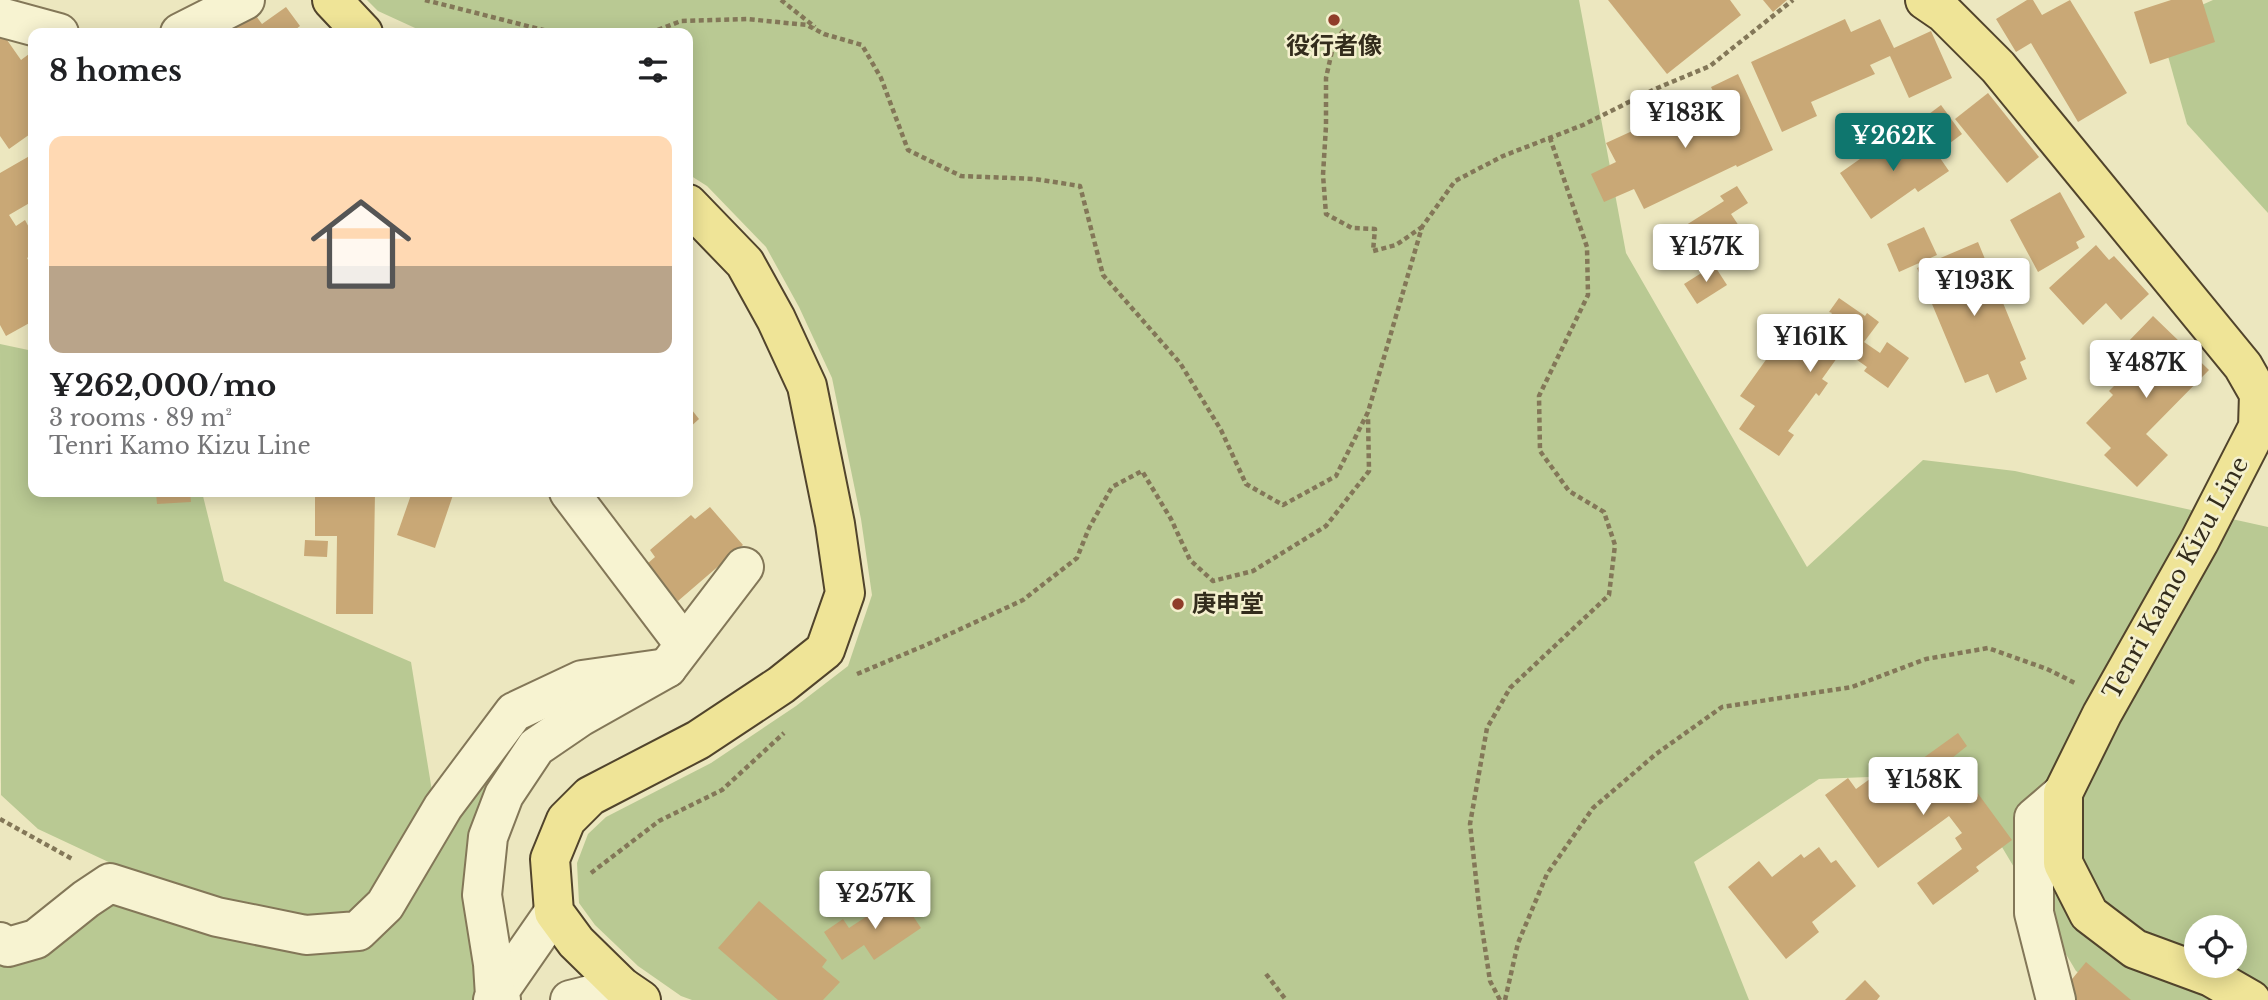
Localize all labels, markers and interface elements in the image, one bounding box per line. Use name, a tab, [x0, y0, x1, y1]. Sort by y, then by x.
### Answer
marker: 役行者像	[1326, 12, 1342, 28]
place label: 役行者像	[1286, 31, 1382, 60]
icon: filters	[634, 51, 672, 89]
text: 8 homes	[49, 52, 182, 89]
pin: ¥183K	[1636, 90, 1734, 150]
text: ¥183K	[1646, 99, 1724, 127]
pin: ¥262K	[1844, 114, 1942, 173]
text: ¥262K	[1851, 122, 1935, 150]
icon: home	[298, 181, 424, 307]
pin: ¥157K	[1657, 224, 1755, 284]
text: ¥157K	[1669, 233, 1743, 261]
pin: ¥193K	[1925, 258, 2023, 318]
text: ¥193K	[1935, 267, 2013, 295]
pin: ¥161K	[1761, 314, 1859, 374]
text: ¥161K	[1773, 323, 1847, 351]
pin: ¥487K	[2097, 340, 2195, 400]
text: ¥487K	[2106, 349, 2186, 377]
text: ¥262,000/mo	[49, 367, 276, 404]
text: 3 rooms · 89 m²	[49, 404, 232, 432]
text: Tenri Kamo Kizu Line	[49, 432, 311, 460]
street label: Tenri Kamo Kizu Line	[2097, 451, 2254, 704]
place label: 庚申堂	[1192, 589, 1264, 618]
marker: 庚申堂	[1170, 596, 1186, 612]
pin: ¥158K	[1874, 758, 1972, 817]
text: ¥158K	[1885, 766, 1961, 794]
pin: ¥257K	[826, 872, 924, 931]
text: ¥257K	[835, 880, 915, 908]
map controls	[2184, 915, 2247, 978]
button: locate	[2184, 915, 2247, 978]

